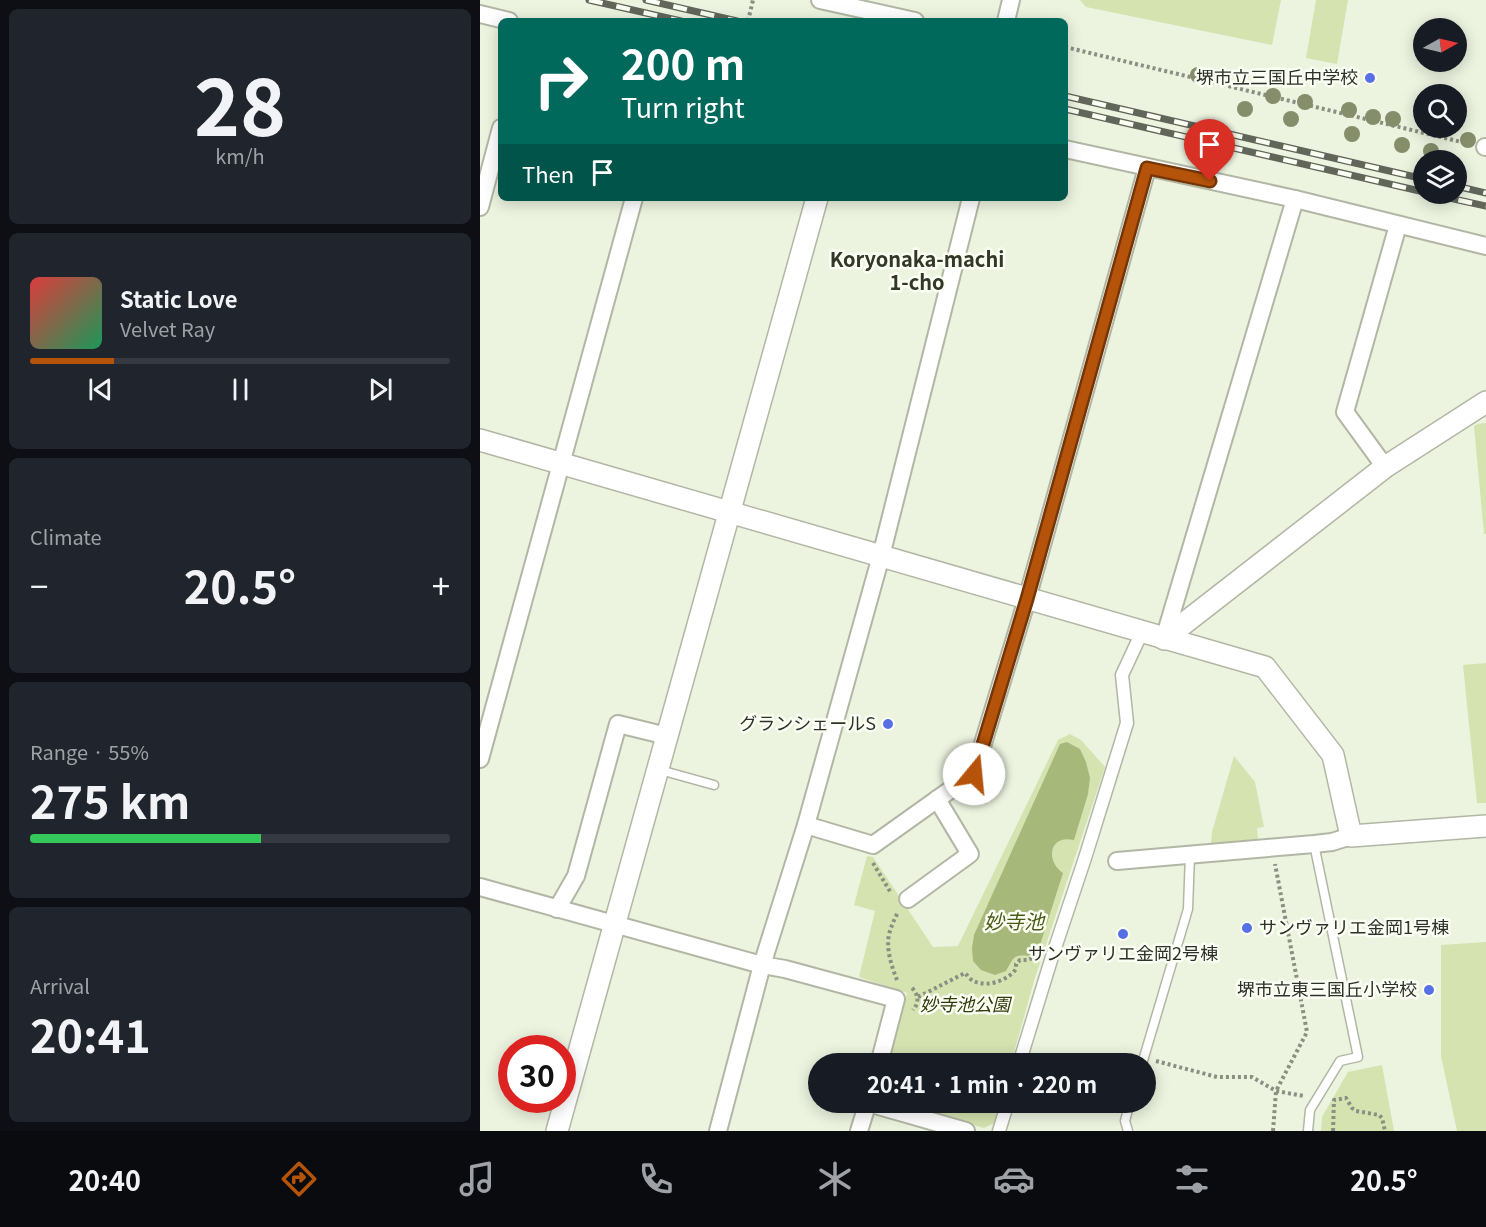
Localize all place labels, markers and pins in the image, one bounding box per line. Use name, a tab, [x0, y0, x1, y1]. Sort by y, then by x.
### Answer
place label: 堺市立三国丘中学校	[1196, 63, 1358, 89]
marker: 堺市立三国丘中学校	[1363, 71, 1377, 85]
pin	[1184, 119, 1235, 181]
place label: グランシェールS	[739, 709, 876, 735]
marker: グランシェールS	[881, 717, 895, 731]
place label: サンヴァリエ金岡1号棟	[1259, 913, 1449, 939]
marker: サンヴァリエ金岡1号棟	[1240, 921, 1254, 935]
marker: サンヴァリエ金岡2号棟	[1116, 927, 1130, 941]
place label: サンヴァリエ金岡2号棟	[1028, 939, 1218, 965]
place label: 堺市立東三国丘小学校	[1237, 975, 1417, 1001]
marker: 堺市立東三国丘小学校	[1422, 983, 1436, 997]

